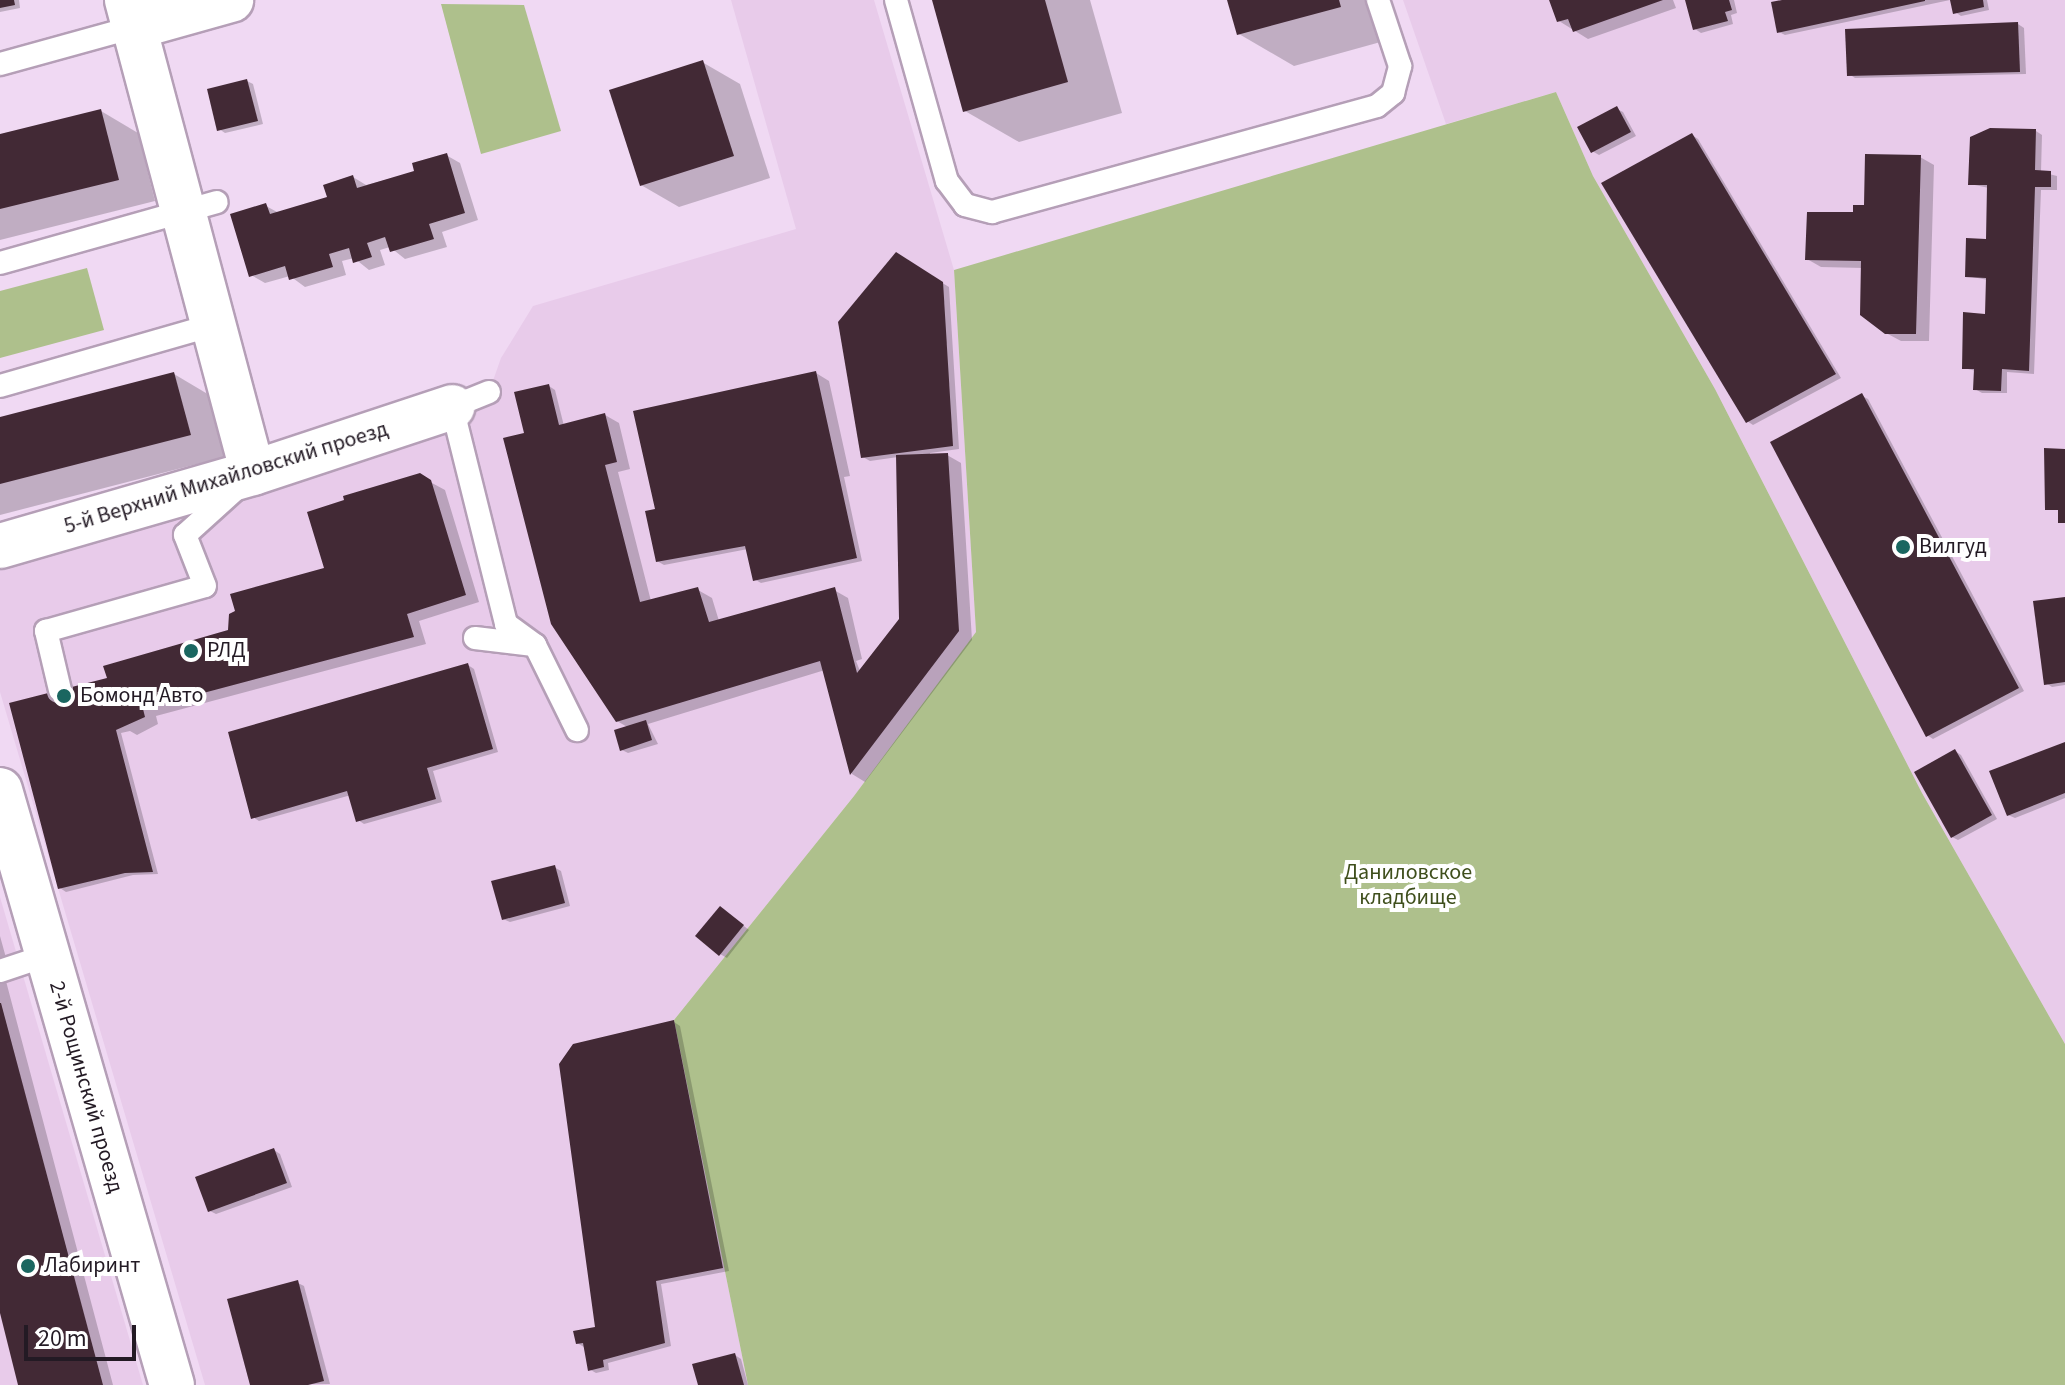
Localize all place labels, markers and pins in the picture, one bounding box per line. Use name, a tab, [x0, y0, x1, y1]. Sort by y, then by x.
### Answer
place label: Вилгуд	[1919, 534, 1987, 560]
marker: Вилгуд	[1894, 538, 1912, 556]
place label: РЛД	[207, 638, 245, 664]
marker: РЛД	[182, 642, 200, 660]
place label: Бомонд Авто	[80, 683, 203, 709]
marker: Бомонд Авто	[55, 687, 73, 705]
place label: Лабиринт	[44, 1253, 140, 1279]
marker: Лабиринт	[19, 1257, 37, 1275]

